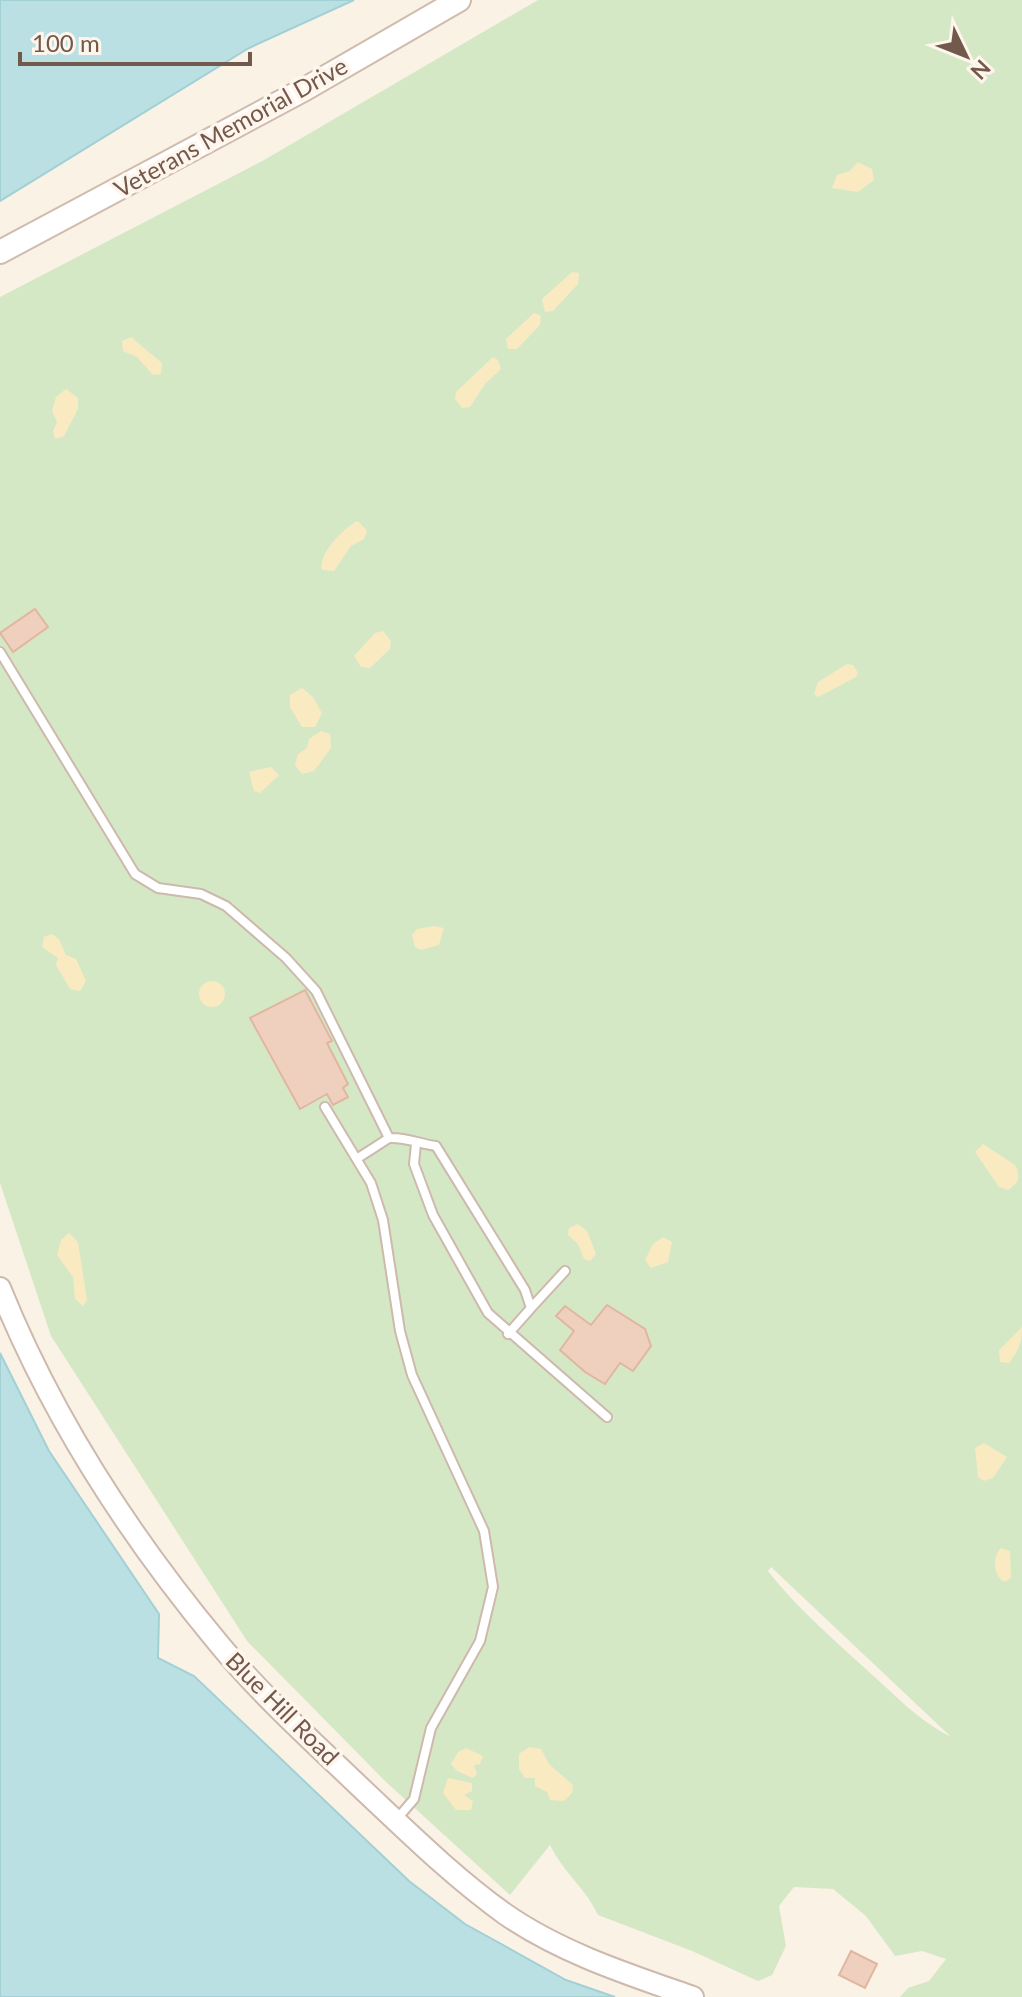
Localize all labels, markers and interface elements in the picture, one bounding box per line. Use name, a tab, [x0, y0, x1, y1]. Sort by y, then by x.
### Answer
scale bar	[20, 16, 250, 66]
north arrow	[926, 16, 1006, 96]
text: 100 m	[32, 28, 100, 57]
street label: Veterans Memorial Drive	[109, 50, 352, 203]
text: N	[965, 55, 997, 85]
street label: Blue Hill Road	[221, 1645, 346, 1770]

